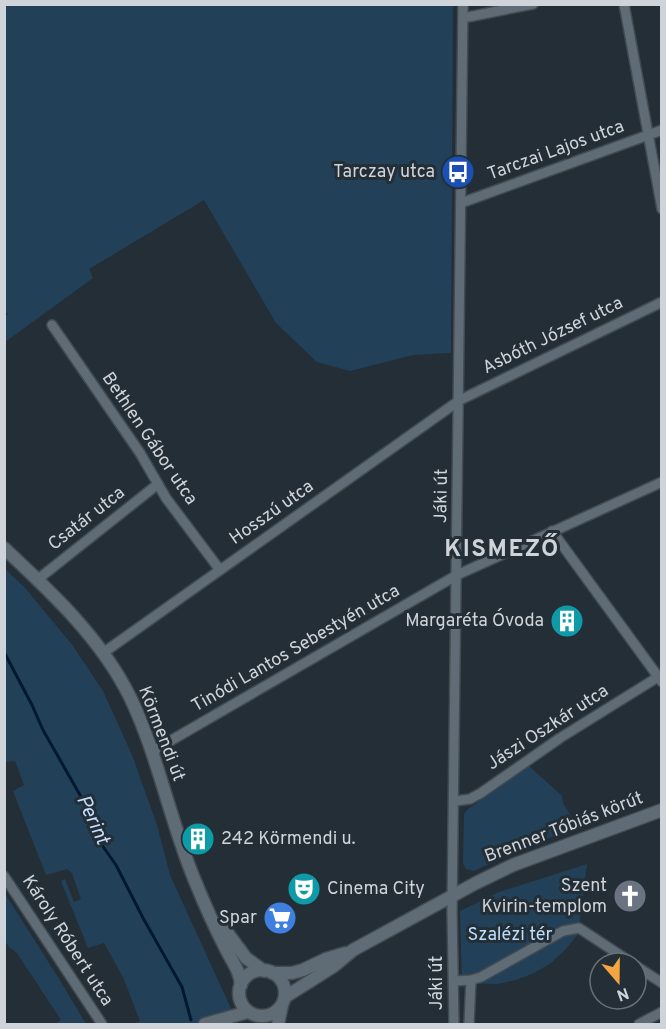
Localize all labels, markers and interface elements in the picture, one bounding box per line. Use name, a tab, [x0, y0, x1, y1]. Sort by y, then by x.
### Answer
street label: Tarczai Lajos utca	[484, 116, 628, 186]
bus stop icon: Tarczay utca	[440, 154, 476, 190]
place label: Tarczay utca	[333, 161, 435, 184]
street label: Asbóth József utca	[479, 292, 627, 380]
street label: Bethlen Gábor utca	[96, 368, 202, 510]
street label: Jáki út	[430, 468, 454, 524]
street label: Hosszú utca	[225, 476, 319, 550]
street label: Csatár utca	[44, 482, 130, 556]
district label: KISMEZŐ	[444, 533, 560, 565]
street label: Tinódi Lantos Sebestyén utca	[188, 580, 404, 718]
building icon: Margaréta Óvoda	[549, 603, 585, 639]
place label: Margaréta Óvoda	[405, 608, 544, 633]
street label: Jászi Oszkár utca	[483, 680, 613, 776]
street label: Körmendi út	[132, 683, 190, 785]
street label: Brenner Tóbiás körút	[481, 787, 647, 869]
water label: Perint	[69, 791, 115, 850]
building icon: 242 Körmendi u.	[180, 821, 216, 857]
place label: 242 Körmendi u.	[221, 828, 356, 851]
street label: Károly Róbert utca	[16, 871, 118, 1011]
theatre icon: Cinema City	[286, 871, 322, 907]
place label: Szent Kvirin-templom	[481, 875, 607, 919]
place label: Cinema City	[327, 878, 425, 901]
church icon: Szent Kvirin-templom	[612, 878, 648, 914]
supermarket icon: Spar	[262, 900, 298, 936]
place label: Spar	[219, 907, 257, 930]
park label: Szalézi tér	[468, 924, 552, 947]
north arrow	[588, 951, 648, 1011]
street label: Jáki út	[426, 956, 449, 1010]
text: N	[614, 982, 631, 1005]

